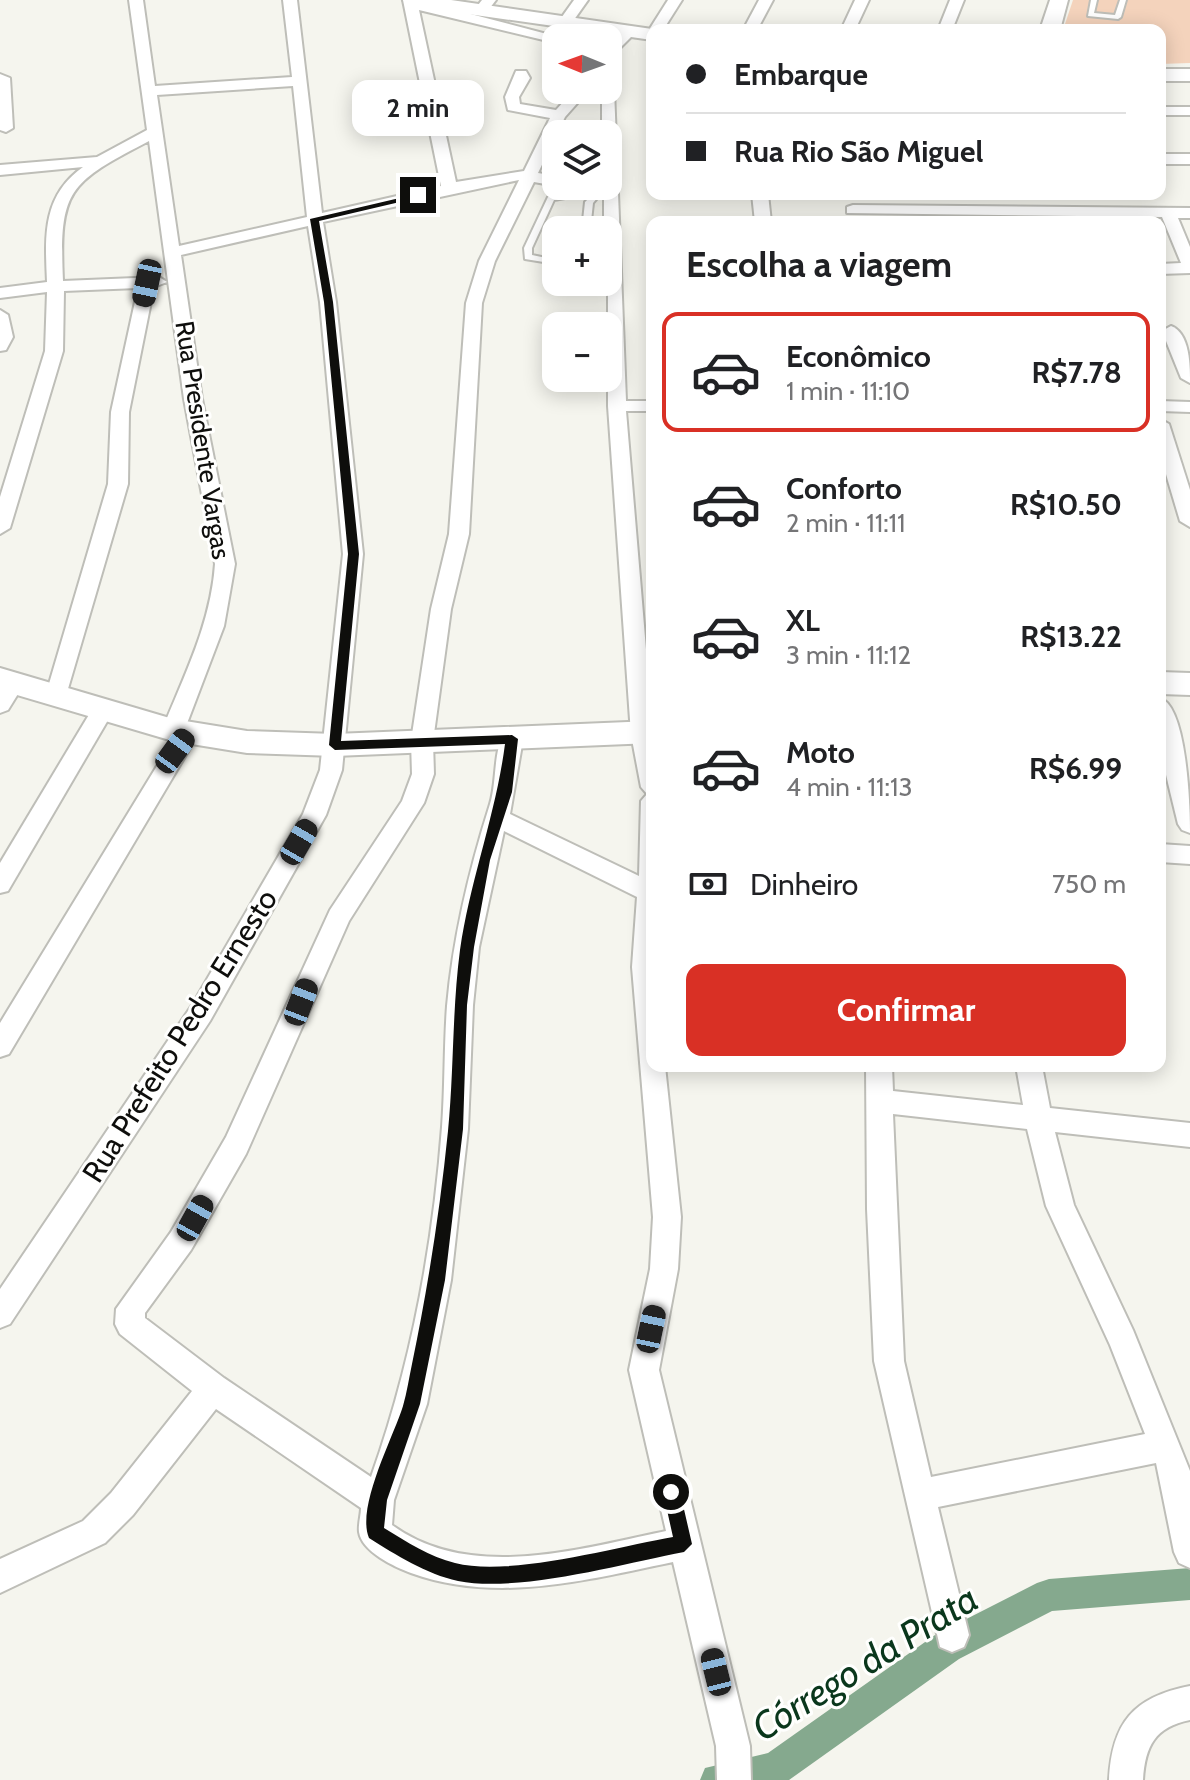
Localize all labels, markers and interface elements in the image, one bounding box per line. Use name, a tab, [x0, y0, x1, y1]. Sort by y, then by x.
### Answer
north arrow	[542, 24, 622, 104]
map controls	[542, 24, 622, 392]
text: Embarque	[734, 56, 868, 93]
callout: 2 min	[352, 79, 484, 135]
text: 2 min	[387, 92, 449, 124]
button: layers	[542, 120, 622, 200]
text: Rua Rio São Miguel	[734, 133, 983, 170]
route end	[400, 177, 436, 213]
button: +	[542, 216, 622, 296]
text: Escolha a viagem	[686, 242, 952, 286]
car	[130, 257, 164, 309]
button: −	[542, 312, 622, 392]
street label: Rua Presidente Vargas	[168, 319, 238, 562]
icon: car	[690, 336, 762, 408]
text: Econômico	[786, 338, 931, 375]
text: R$7.78	[1031, 354, 1122, 391]
text: 1 min · 11:10	[786, 375, 910, 407]
icon: car	[690, 468, 762, 540]
text: Conforto	[786, 470, 902, 507]
text: R$10.50	[1010, 486, 1122, 523]
text: 2 min · 11:11	[786, 507, 906, 539]
icon: car	[690, 600, 762, 672]
text: XL	[786, 602, 820, 639]
text: R$13.22	[1020, 618, 1122, 655]
text: 3 min · 11:12	[786, 639, 911, 671]
car	[151, 725, 199, 777]
icon: car	[690, 732, 762, 804]
text: Moto	[786, 734, 855, 771]
text: R$6.99	[1029, 750, 1122, 787]
text: 4 min · 11:13	[786, 771, 913, 803]
car	[277, 815, 321, 869]
icon: cash	[686, 862, 730, 906]
text: Dinheiro	[750, 866, 858, 903]
text: 750 m	[1052, 868, 1126, 900]
street label: Rua Prefeito Pedro Ernesto	[74, 882, 285, 1189]
button: Confirmar	[686, 964, 1126, 1056]
car	[281, 975, 321, 1029]
car	[173, 1191, 217, 1245]
car	[634, 1303, 668, 1355]
route start	[653, 1474, 689, 1510]
water label: Córrego da Prata	[743, 1574, 986, 1751]
car	[699, 1646, 733, 1698]

